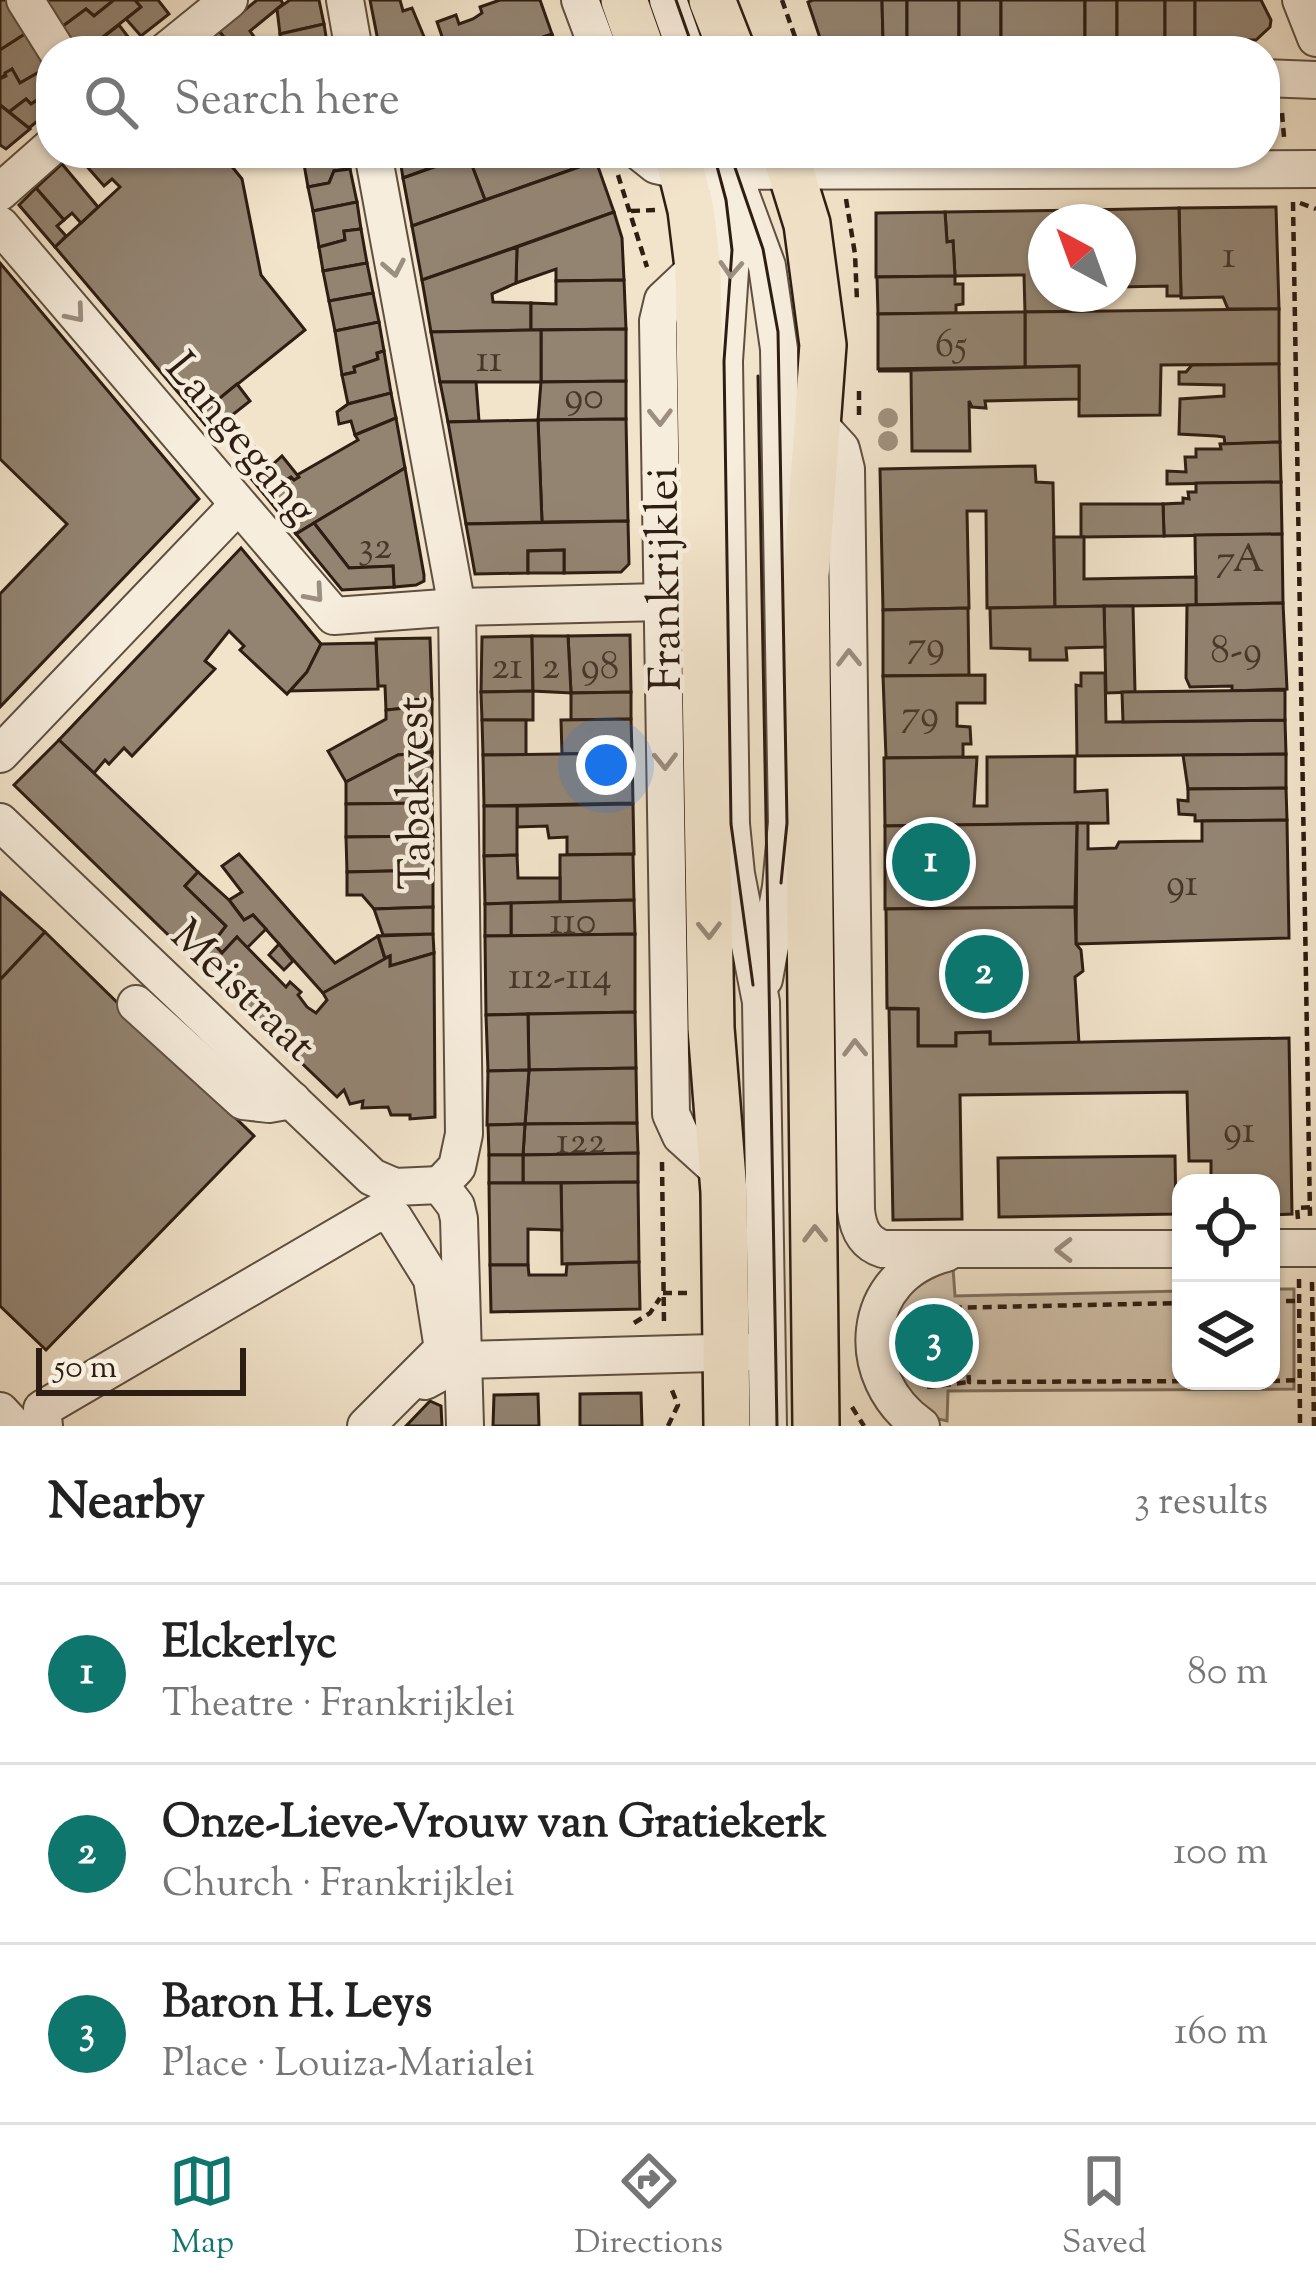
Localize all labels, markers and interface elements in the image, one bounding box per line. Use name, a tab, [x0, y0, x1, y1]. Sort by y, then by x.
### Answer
search box	[36, 36, 1280, 168]
icon: search	[78, 69, 144, 135]
text: Search here	[174, 70, 400, 135]
north arrow	[1028, 204, 1136, 312]
house number: 1	[1222, 230, 1236, 286]
one-way arrow	[380, 258, 406, 278]
one-way arrow	[718, 260, 744, 279]
one-way arrow	[61, 300, 83, 322]
house number: 65	[935, 319, 967, 375]
house number: 11	[476, 334, 502, 390]
street label: Langegang	[147, 340, 330, 541]
house number: 90	[564, 371, 604, 427]
one-way arrow	[646, 408, 672, 427]
street label: Frankrijklei	[633, 466, 702, 692]
house number: 32	[358, 521, 392, 577]
house number: 7A	[1216, 534, 1264, 590]
one-way arrow	[300, 580, 322, 602]
house number: 79	[907, 620, 945, 676]
house number: 8-9	[1210, 625, 1262, 681]
house number: 21	[491, 641, 523, 697]
house number: 2	[542, 641, 560, 697]
house number: 98	[581, 641, 619, 697]
one-way arrow	[836, 648, 862, 666]
house number: 79	[901, 689, 939, 745]
street label: Tabakvest	[383, 696, 452, 890]
your location	[576, 735, 636, 795]
one-way arrow	[652, 753, 678, 771]
pin: 1	[892, 817, 970, 907]
house number: 91	[1166, 858, 1198, 914]
house number: 110	[550, 896, 596, 952]
street label: Meistraat	[154, 907, 329, 1079]
one-way arrow	[696, 921, 722, 939]
pin: 2	[945, 929, 1023, 1019]
house number: 112-114	[508, 951, 612, 1007]
one-way arrow	[842, 1038, 868, 1057]
house number: 91	[1223, 1105, 1255, 1161]
house number: 122	[556, 1116, 606, 1172]
map controls	[1172, 1174, 1280, 1390]
button: locate	[1172, 1174, 1280, 1282]
one-way arrow	[802, 1224, 828, 1243]
one-way arrow	[1054, 1237, 1072, 1263]
button: layers	[1172, 1282, 1280, 1390]
pin: 3	[895, 1298, 973, 1388]
scale bar	[36, 1342, 246, 1395]
text: 50 m	[54, 1345, 117, 1393]
text: Nearby	[48, 1468, 205, 1541]
text: 3 results	[1134, 1476, 1268, 1532]
text: Elckerlyc	[162, 1613, 337, 1678]
text: 1	[80, 1646, 94, 1702]
text: 80 m	[1187, 1646, 1268, 1702]
text: Theatre · Frankrijklei	[162, 1678, 515, 1734]
text: Onze-Lieve-Vrouw van Gratiekerk	[162, 1793, 827, 1858]
text: 2	[78, 1826, 96, 1882]
text: 100 m	[1173, 1826, 1268, 1882]
text: Church · Frankrijklei	[162, 1858, 514, 1914]
text: Baron H. Leys	[162, 1973, 432, 2038]
text: 3	[79, 2006, 95, 2062]
text: 160 m	[1174, 2006, 1268, 2062]
text: Place · Louiza-Marialei	[162, 2038, 535, 2094]
tab: Map	[169, 2148, 235, 2268]
tab: Directions	[574, 2148, 723, 2268]
tab: Saved	[1062, 2148, 1147, 2268]

